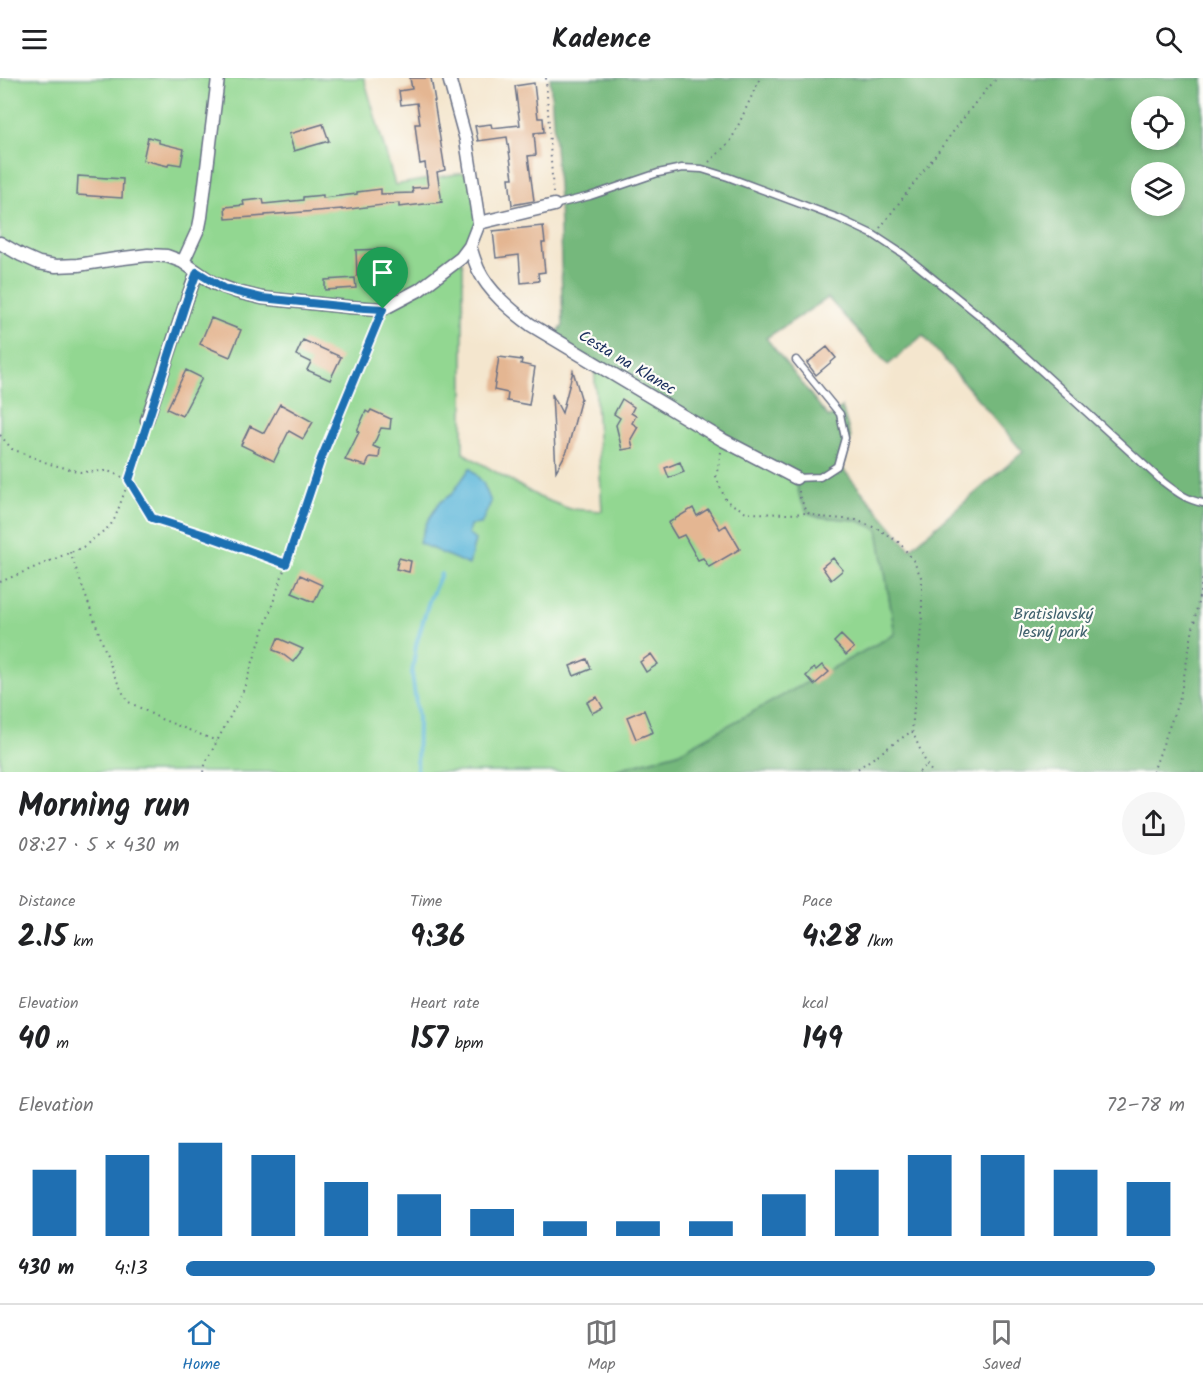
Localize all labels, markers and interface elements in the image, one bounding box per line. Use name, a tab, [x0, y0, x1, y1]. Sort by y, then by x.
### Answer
text: Kadence	[552, 18, 651, 61]
icon: menu	[18, 23, 51, 56]
icon: search	[1152, 23, 1185, 56]
map controls	[1131, 96, 1185, 216]
button: locate	[1131, 96, 1185, 150]
button: layers	[1131, 162, 1185, 216]
pin	[357, 247, 408, 309]
icon: arrive	[366, 256, 399, 289]
street label: Cesta na Klanec	[573, 324, 681, 402]
park label: Bratislavský lesný park	[1013, 602, 1094, 645]
text: Morning run	[18, 781, 190, 834]
button: share	[1122, 792, 1185, 855]
text: 08:27 · 5 × 430 m	[18, 830, 180, 862]
text: Distance	[18, 889, 76, 914]
text: Time	[410, 889, 442, 914]
text: Pace	[802, 889, 833, 914]
text: 2.15	[18, 914, 67, 962]
text: 9:36	[410, 914, 465, 962]
text: 4:28	[802, 914, 861, 962]
text: km	[67, 929, 94, 954]
text: /km	[861, 929, 893, 954]
text: Elevation	[18, 991, 79, 1016]
text: Heart rate	[410, 991, 480, 1016]
text: kcal	[802, 991, 828, 1016]
text: 40	[18, 1016, 50, 1064]
text: 157	[410, 1016, 448, 1064]
text: 149	[802, 1016, 843, 1064]
text: m	[50, 1031, 69, 1056]
text: bpm	[448, 1031, 484, 1056]
text: Elevation	[18, 1090, 94, 1122]
text: 72–78 m	[1107, 1090, 1185, 1122]
text: 430 m	[18, 1253, 74, 1285]
text: 4:13	[114, 1253, 148, 1285]
tab: Home	[182, 1316, 220, 1377]
tab: Map	[585, 1316, 618, 1377]
tab: Saved	[983, 1316, 1021, 1377]

